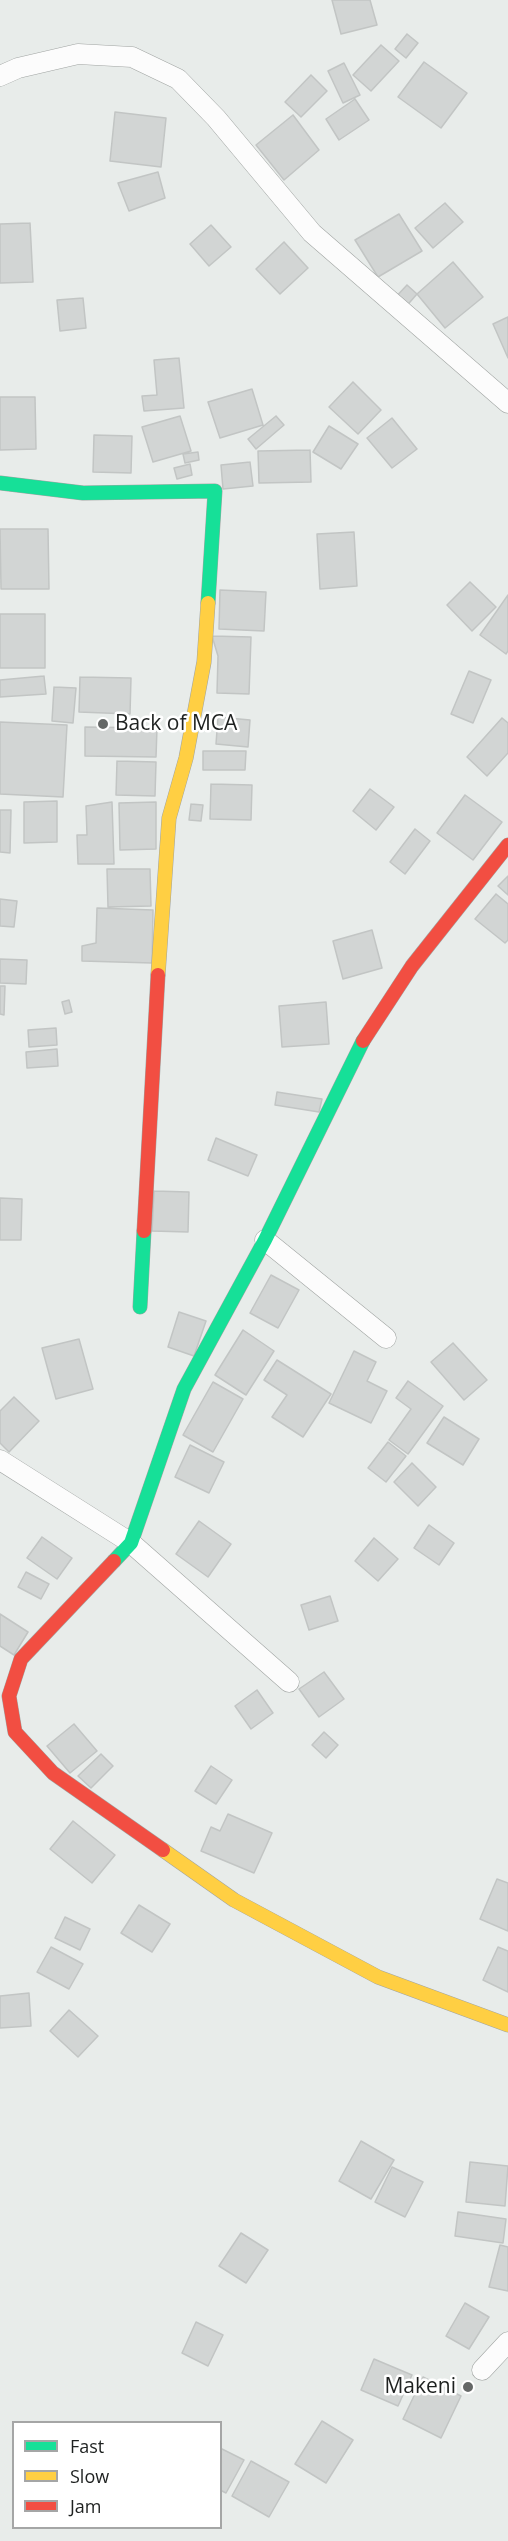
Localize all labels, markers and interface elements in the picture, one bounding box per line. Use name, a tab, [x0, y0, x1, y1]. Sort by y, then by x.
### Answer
place label: Back of MCA	[115, 711, 237, 737]
marker: Back of MCA	[96, 717, 110, 731]
place label: Makeni	[384, 2374, 456, 2400]
marker: Makeni	[461, 2380, 475, 2394]
legend	[12, 2421, 222, 2529]
text: Fast	[70, 2434, 104, 2458]
text: Slow	[70, 2464, 109, 2488]
text: Jam	[70, 2494, 102, 2518]

